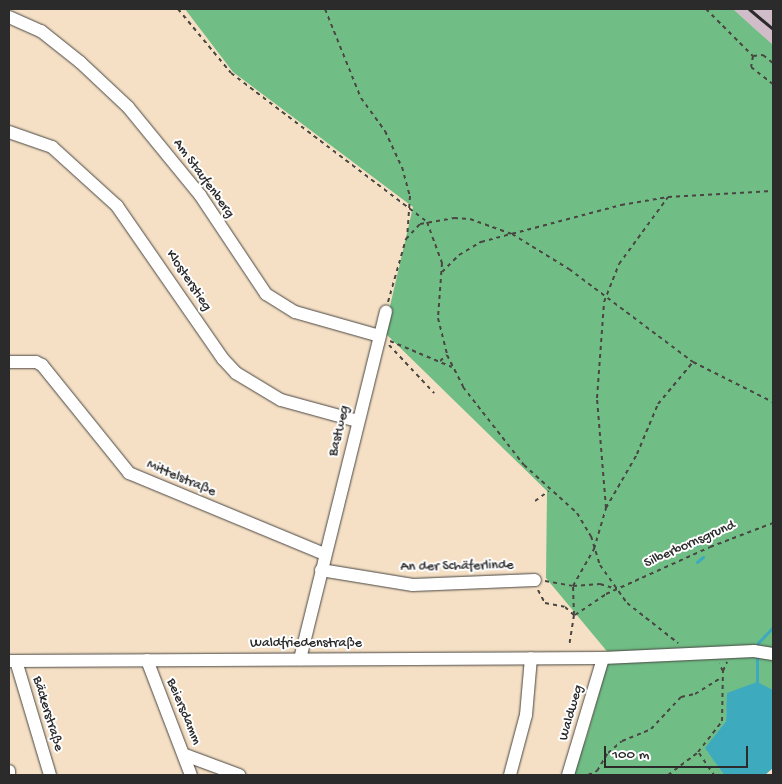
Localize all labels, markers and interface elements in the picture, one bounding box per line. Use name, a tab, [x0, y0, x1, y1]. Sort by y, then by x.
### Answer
street label: Am Staufenberg	[169, 136, 237, 222]
street label: Klosterstieg	[161, 247, 215, 315]
street label: Bastweg	[326, 404, 354, 458]
street label: Mittelstraße	[144, 457, 218, 501]
street label: Silberbornsgrund	[642, 517, 738, 573]
street label: An der Schäferlinde	[400, 558, 514, 576]
street label: Waldfriedenstraße	[250, 636, 362, 652]
street label: Bäckerstraße	[28, 675, 66, 753]
street label: Beiersdamm	[161, 676, 205, 748]
street label: Waldweg	[556, 683, 588, 743]
scale bar	[607, 736, 751, 768]
text: 100 m	[612, 746, 649, 764]

